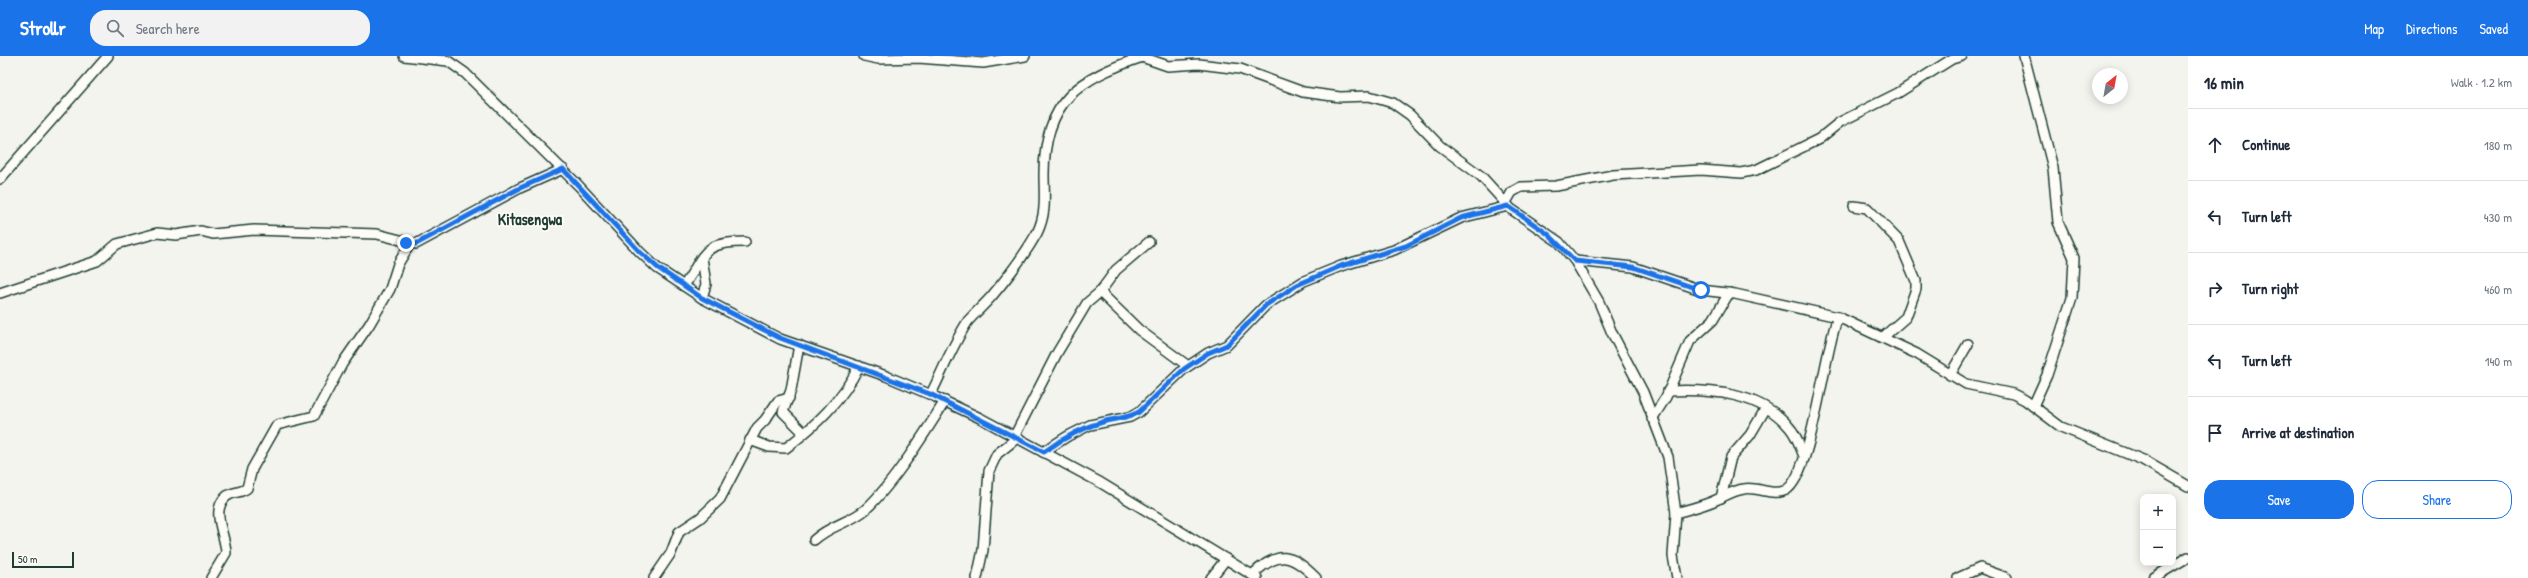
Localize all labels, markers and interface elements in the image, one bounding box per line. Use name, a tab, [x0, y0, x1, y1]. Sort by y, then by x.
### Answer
search box	[90, 10, 370, 46]
text: Strollr	[20, 15, 66, 41]
icon: search	[104, 17, 126, 39]
text: Search here	[136, 18, 200, 39]
text: Map	[2364, 19, 2384, 38]
text: Directions	[2406, 19, 2457, 38]
text: Saved	[2479, 19, 2508, 38]
north arrow	[2092, 68, 2128, 104]
text: 16 min	[2204, 71, 2244, 94]
text: Walk · 1.2 km	[2451, 73, 2512, 91]
icon: ahead	[2204, 134, 2226, 156]
text: Continue	[2242, 134, 2290, 155]
text: 180 m	[2484, 136, 2512, 154]
icon: left	[2204, 206, 2226, 228]
text: Turn left	[2242, 206, 2292, 227]
district label: Kitasengwa	[498, 208, 563, 231]
text: 430 m	[2484, 208, 2512, 226]
route end	[397, 234, 415, 252]
icon: right	[2204, 278, 2226, 300]
text: Turn right	[2242, 278, 2298, 299]
text: 460 m	[2484, 280, 2512, 298]
route start	[1692, 281, 1710, 299]
icon: left	[2204, 350, 2226, 372]
text: Turn left	[2242, 350, 2292, 371]
text: 140 m	[2485, 352, 2512, 370]
icon: arrive	[2204, 422, 2226, 444]
text: Arrive at destination	[2242, 422, 2354, 443]
button: Save	[2204, 480, 2354, 519]
button: Share	[2362, 480, 2512, 519]
map controls	[2140, 494, 2176, 566]
button: +	[2140, 494, 2176, 530]
button: −	[2140, 530, 2176, 566]
scale bar	[12, 550, 74, 569]
text: 50 m	[18, 552, 38, 566]

